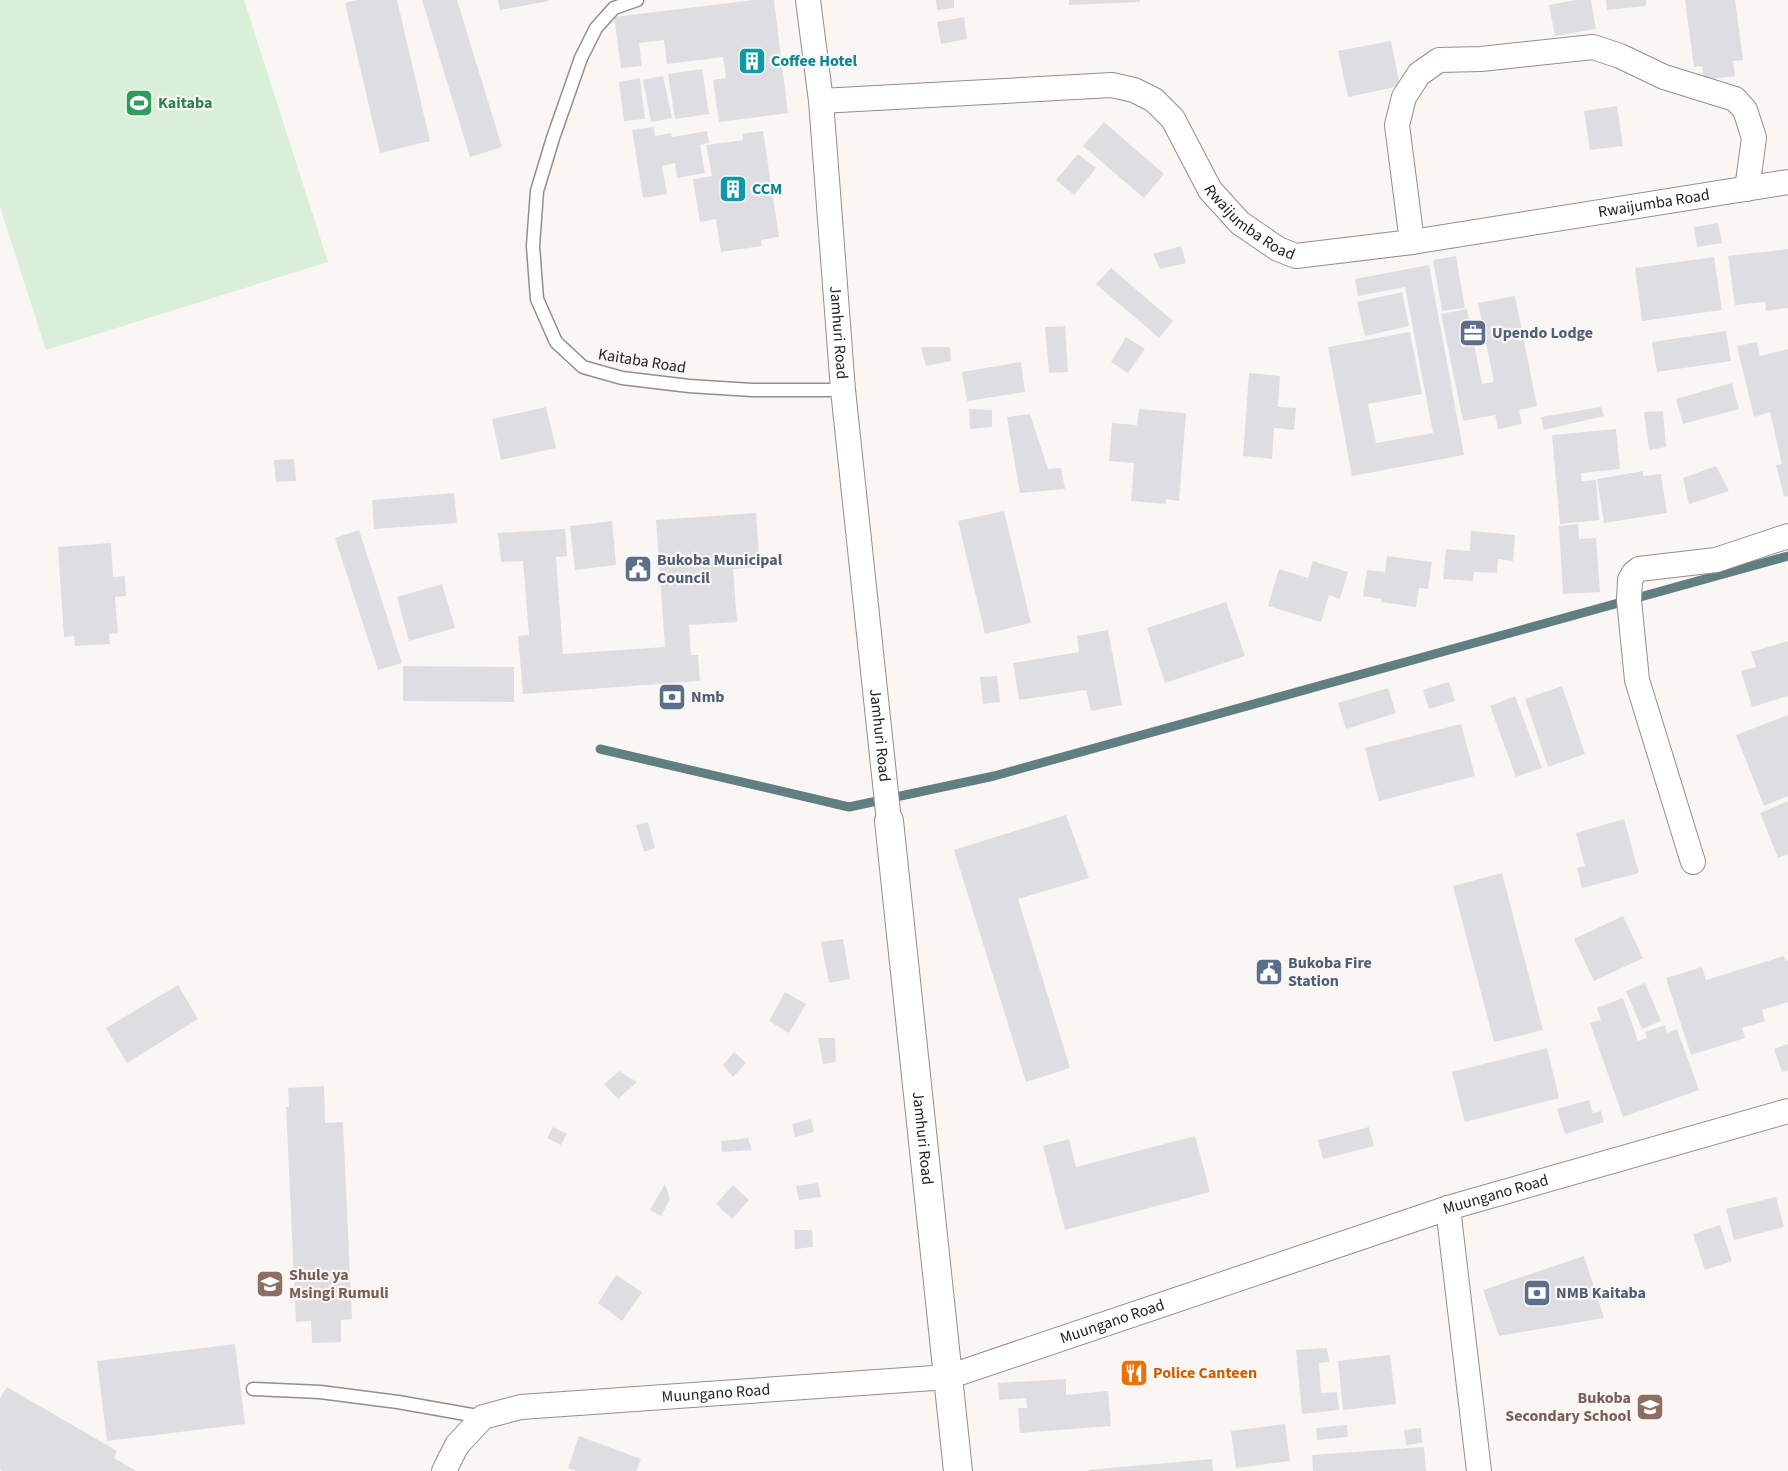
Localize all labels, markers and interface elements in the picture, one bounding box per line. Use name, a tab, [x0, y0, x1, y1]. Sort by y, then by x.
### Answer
building icon: Coffee Hotel	[737, 46, 767, 76]
place label: Coffee Hotel	[771, 50, 858, 72]
sports icon: Kaitaba	[124, 88, 154, 118]
place label: Kaitaba	[158, 92, 212, 114]
building icon: CCM	[718, 174, 748, 204]
place label: CCM	[752, 178, 782, 200]
street label: Rwaijumba Road	[1198, 181, 1298, 266]
street label: Rwaijumba Road	[1596, 184, 1711, 223]
street label: Jamhuri Road	[824, 285, 853, 380]
office icon: Upendo Lodge	[1458, 318, 1488, 348]
place label: Upendo Lodge	[1492, 322, 1593, 344]
street label: Kaitaba Road	[597, 343, 687, 379]
place label: Bukoba Municipal Council	[657, 549, 783, 589]
public building icon: Bukoba Municipal Council	[623, 554, 653, 584]
bank icon: Nmb	[657, 682, 687, 712]
place label: Nmb	[691, 686, 725, 708]
street label: Jamhuri Road	[864, 688, 896, 783]
place label: Bukoba Fire Station	[1288, 952, 1372, 992]
public building icon: Bukoba Fire Station	[1254, 957, 1284, 987]
street label: Jamhuri Road	[907, 1091, 939, 1186]
street label: Muungano Road	[1440, 1169, 1551, 1220]
place label: Shule ya Msingi Rumuli	[289, 1264, 389, 1304]
school or university icon: Shule ya Msingi Rumuli	[255, 1269, 285, 1299]
bank icon: NMB Kaitaba	[1522, 1278, 1552, 1308]
place label: NMB Kaitaba	[1556, 1282, 1646, 1304]
street label: Muungano Road	[1057, 1294, 1167, 1349]
restaurant icon: Police Canteen	[1119, 1358, 1149, 1388]
place label: Police Canteen	[1153, 1362, 1257, 1384]
street label: Muungano Road	[661, 1379, 771, 1408]
place label: Bukoba Secondary School	[1505, 1387, 1631, 1427]
school or university icon: Bukoba Secondary School	[1635, 1392, 1665, 1422]

